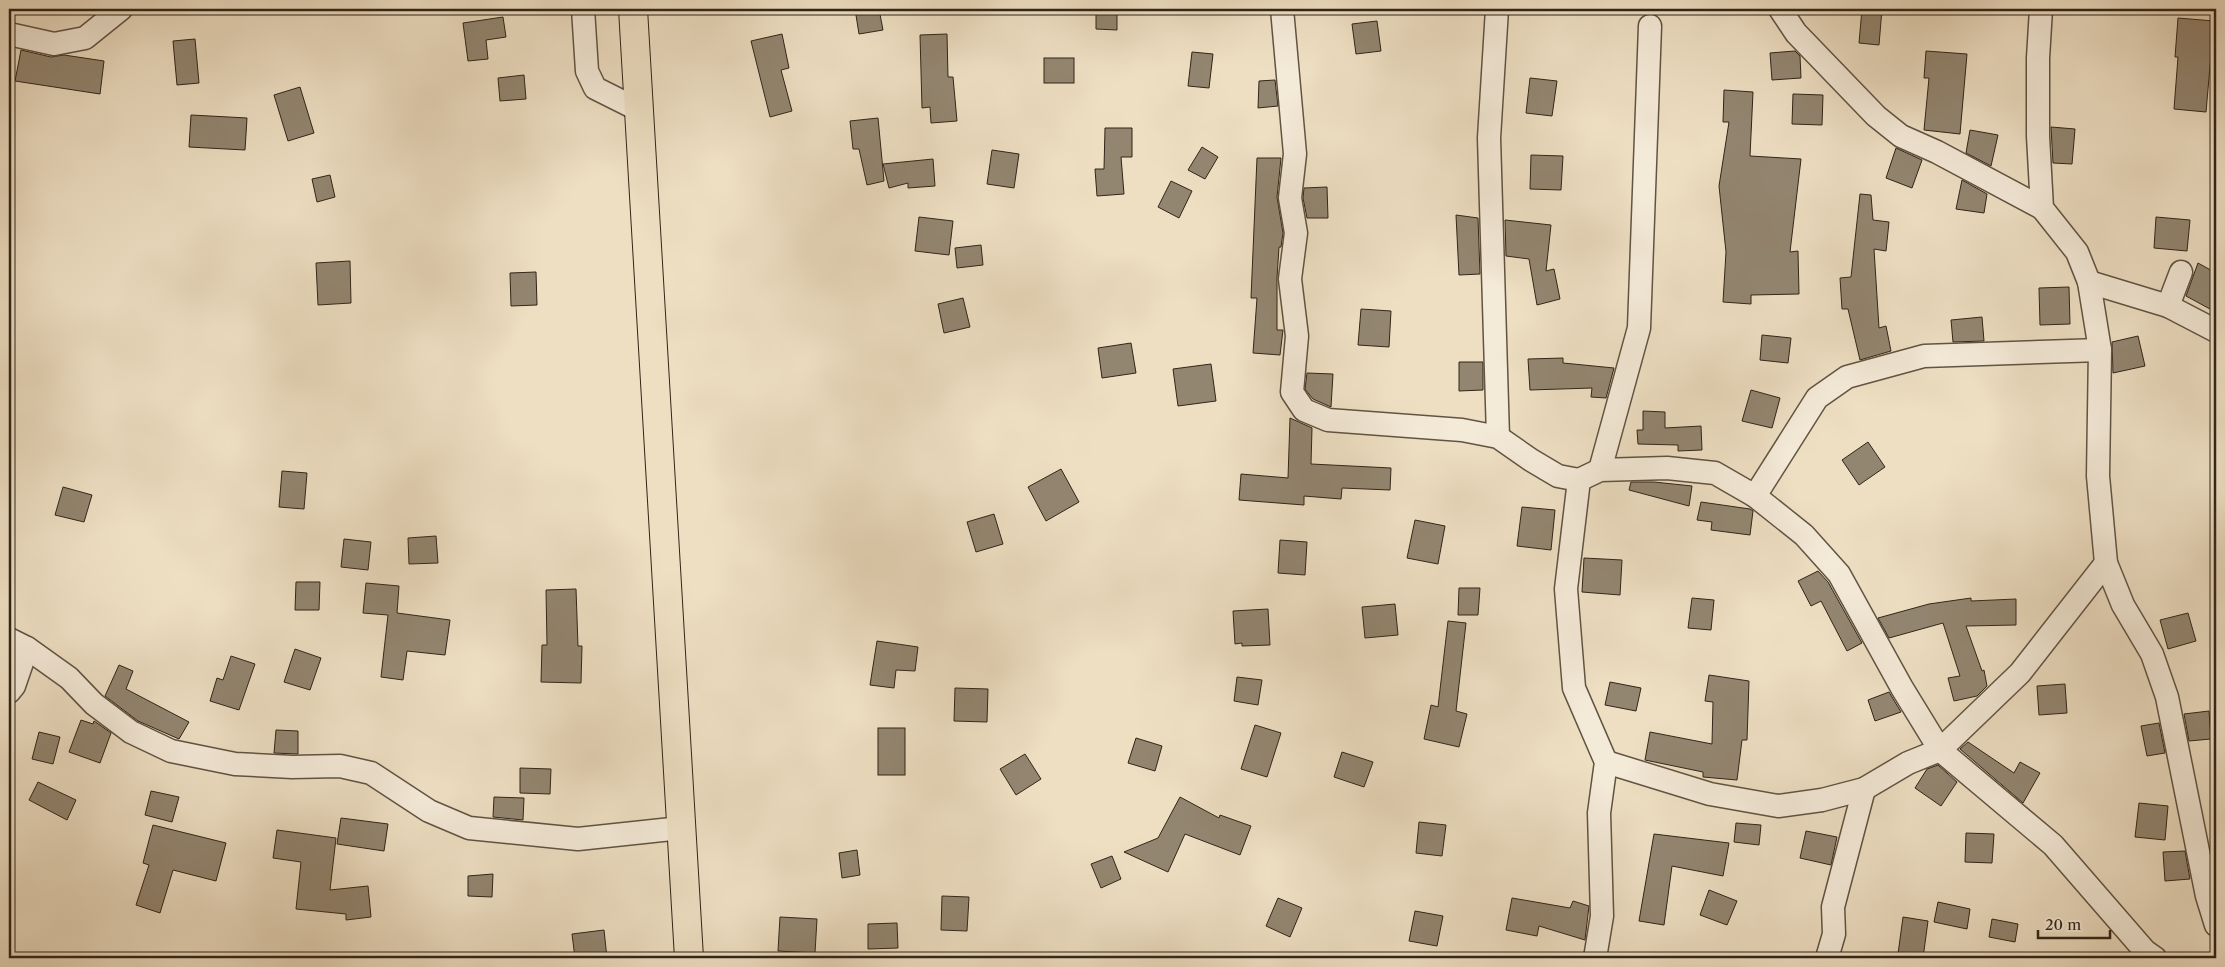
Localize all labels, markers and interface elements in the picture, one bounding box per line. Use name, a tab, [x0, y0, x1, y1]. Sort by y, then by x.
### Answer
scale bar	[2038, 907, 2110, 939]
text: 20 m	[2045, 915, 2081, 934]

